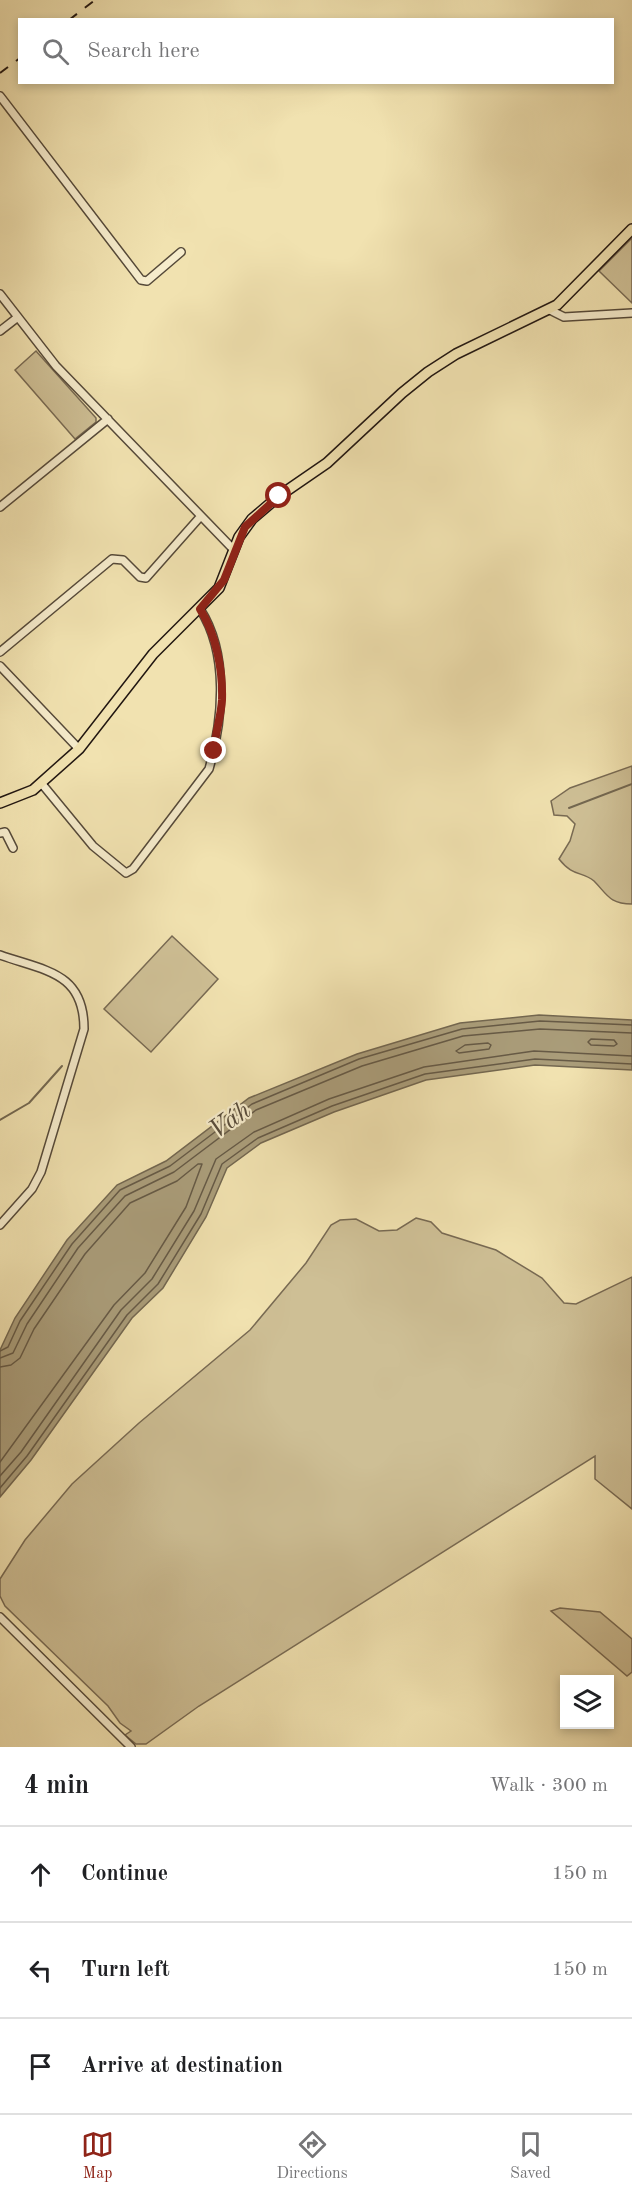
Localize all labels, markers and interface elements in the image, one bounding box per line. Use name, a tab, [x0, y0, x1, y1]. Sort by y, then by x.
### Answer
search box	[18, 18, 614, 84]
icon: search	[39, 35, 72, 68]
text: Search here	[87, 40, 200, 62]
route start	[265, 482, 291, 508]
route end	[200, 737, 226, 763]
water label: Váh	[204, 1098, 256, 1144]
map controls	[560, 1675, 614, 1729]
button: layers	[560, 1675, 614, 1729]
text: 4 min	[24, 1773, 89, 1799]
text: Walk · 300 m	[489, 1776, 608, 1796]
icon: ahead	[24, 1858, 57, 1891]
text: Continue	[81, 1863, 168, 1885]
text: 150 m	[552, 1864, 608, 1884]
icon: left	[24, 1954, 57, 1987]
text: Turn left	[81, 1959, 170, 1981]
text: 150 m	[552, 1960, 608, 1980]
icon: arrive	[24, 2050, 57, 2083]
text: Arrive at destination	[81, 2055, 283, 2077]
tab: Map	[81, 2128, 114, 2184]
tab: Directions	[277, 2128, 348, 2184]
tab: Saved	[510, 2128, 551, 2184]

